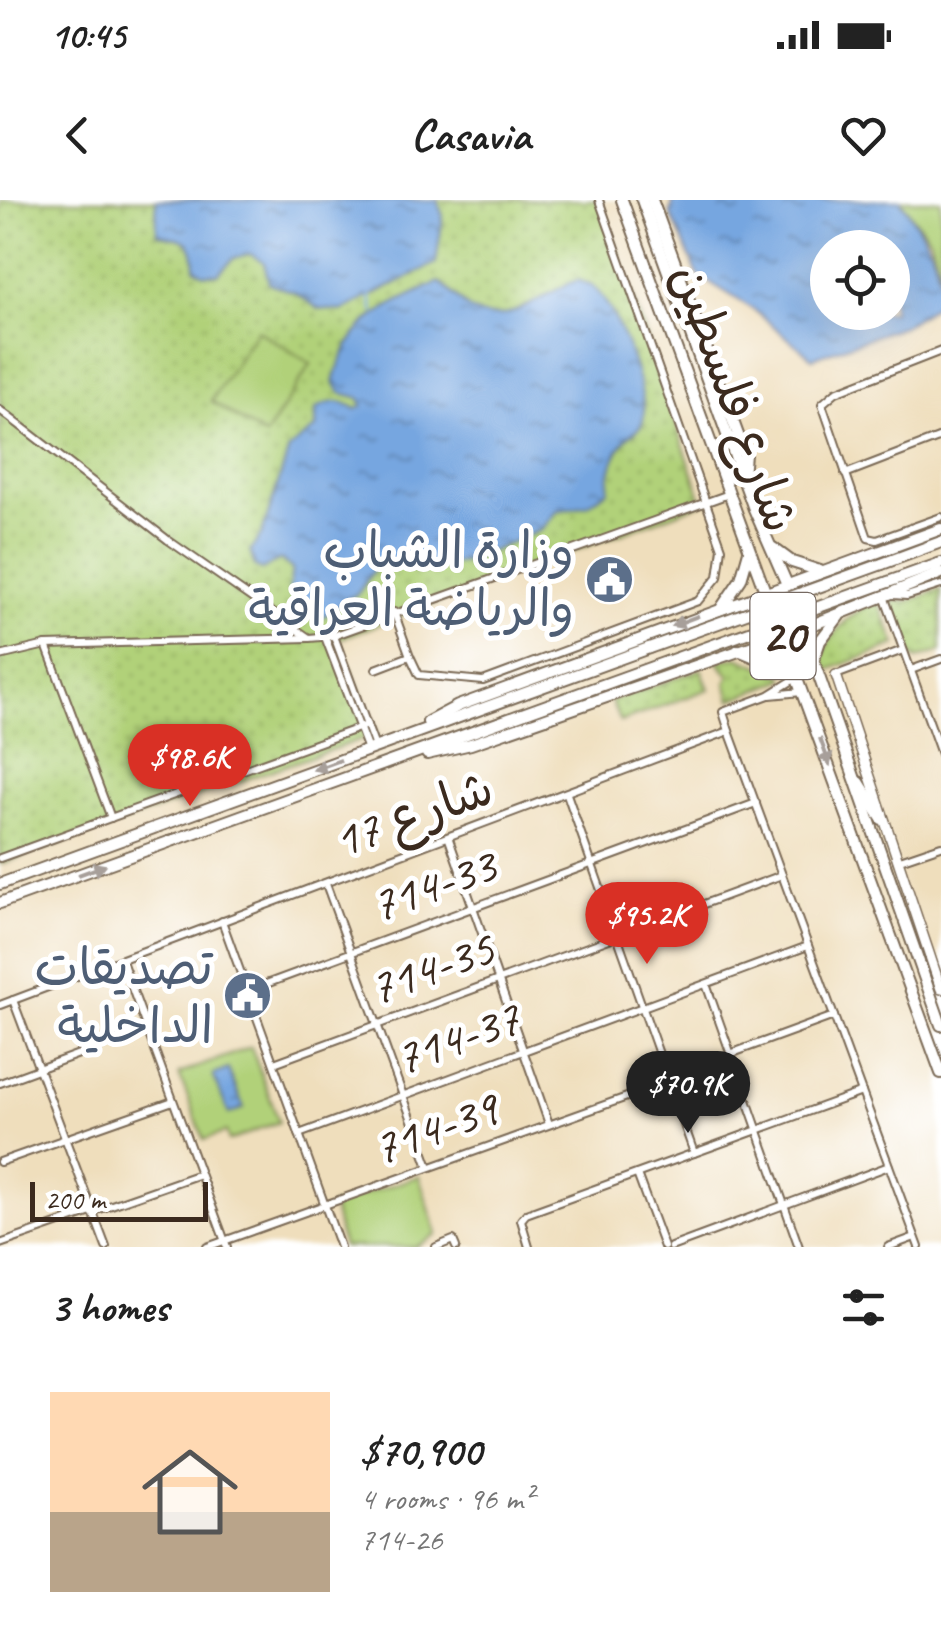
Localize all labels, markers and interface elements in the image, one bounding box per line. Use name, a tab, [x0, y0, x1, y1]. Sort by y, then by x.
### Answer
text: 10:45	[50, 12, 125, 59]
text: Casavia	[411, 107, 530, 164]
icon: back	[50, 108, 105, 163]
icon: heart	[836, 108, 891, 163]
map controls	[810, 230, 910, 330]
button: locate	[810, 230, 910, 330]
street label: شارع فلسطين	[655, 255, 813, 542]
place label: وزارة الشباب والرياضة العراقية	[248, 519, 574, 640]
public building icon: وزارة الشباب والرياضة العراقية	[583, 553, 635, 605]
road number: 20	[750, 593, 816, 679]
one-way arrow	[669, 614, 699, 629]
pin: $98.6K	[109, 724, 271, 809]
text: $98.6K	[150, 736, 230, 777]
one-way arrow	[818, 737, 833, 767]
street label: شارع 17	[325, 756, 502, 875]
one-way arrow	[311, 758, 341, 773]
street label: 714-33	[362, 832, 508, 937]
one-way arrow	[77, 862, 107, 877]
pin: $95.2K	[566, 882, 728, 967]
text: $95.2K	[607, 894, 687, 935]
street label: 714-35	[360, 916, 505, 1020]
place label: تصديقات الداخلية	[35, 936, 213, 1057]
public building icon: تصديقات الداخلية	[222, 970, 274, 1022]
street label: 714-37	[386, 986, 531, 1090]
pin: $70.9K	[607, 1051, 769, 1136]
text: $70.9K	[648, 1063, 728, 1104]
street label: 714-39	[364, 1075, 510, 1180]
scale bar	[30, 1177, 208, 1221]
text: 200 m	[45, 1182, 105, 1217]
icon: filters	[836, 1280, 891, 1335]
text: 3 homes	[50, 1281, 169, 1334]
text: $70,900	[360, 1425, 481, 1478]
icon: home	[130, 1432, 250, 1552]
text: 4 rooms · 96 m²	[360, 1478, 533, 1519]
text: 714-26	[360, 1519, 442, 1560]

